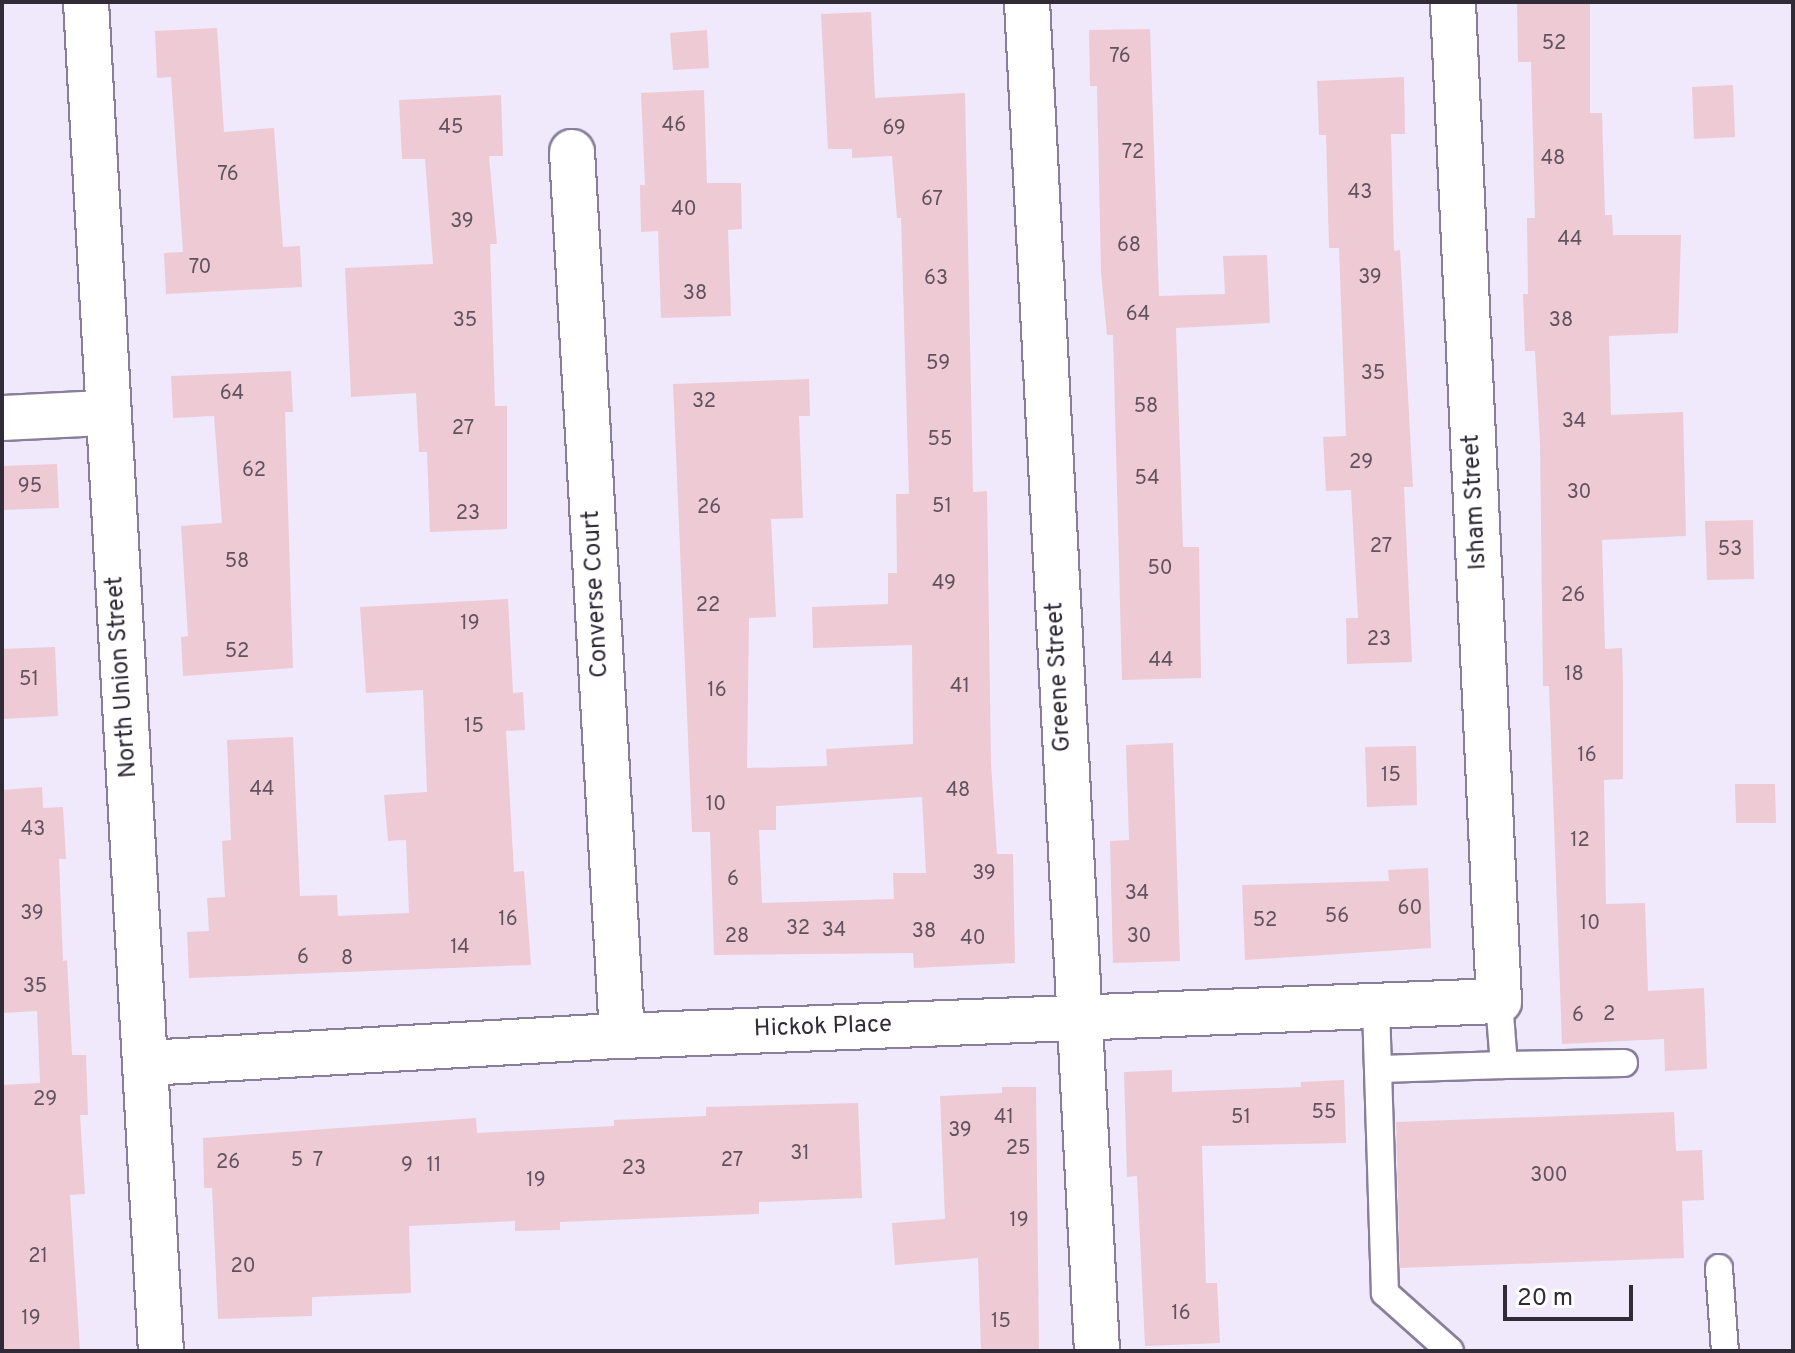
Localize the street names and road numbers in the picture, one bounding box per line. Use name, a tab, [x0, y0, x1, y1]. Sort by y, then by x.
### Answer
street label: Isham Street	[1458, 433, 1494, 571]
street label: Converse Court	[578, 509, 616, 679]
street label: North Union Street	[102, 575, 144, 779]
street label: Greene Street	[1042, 601, 1078, 753]
street label: Hickok Place	[753, 1011, 893, 1045]

